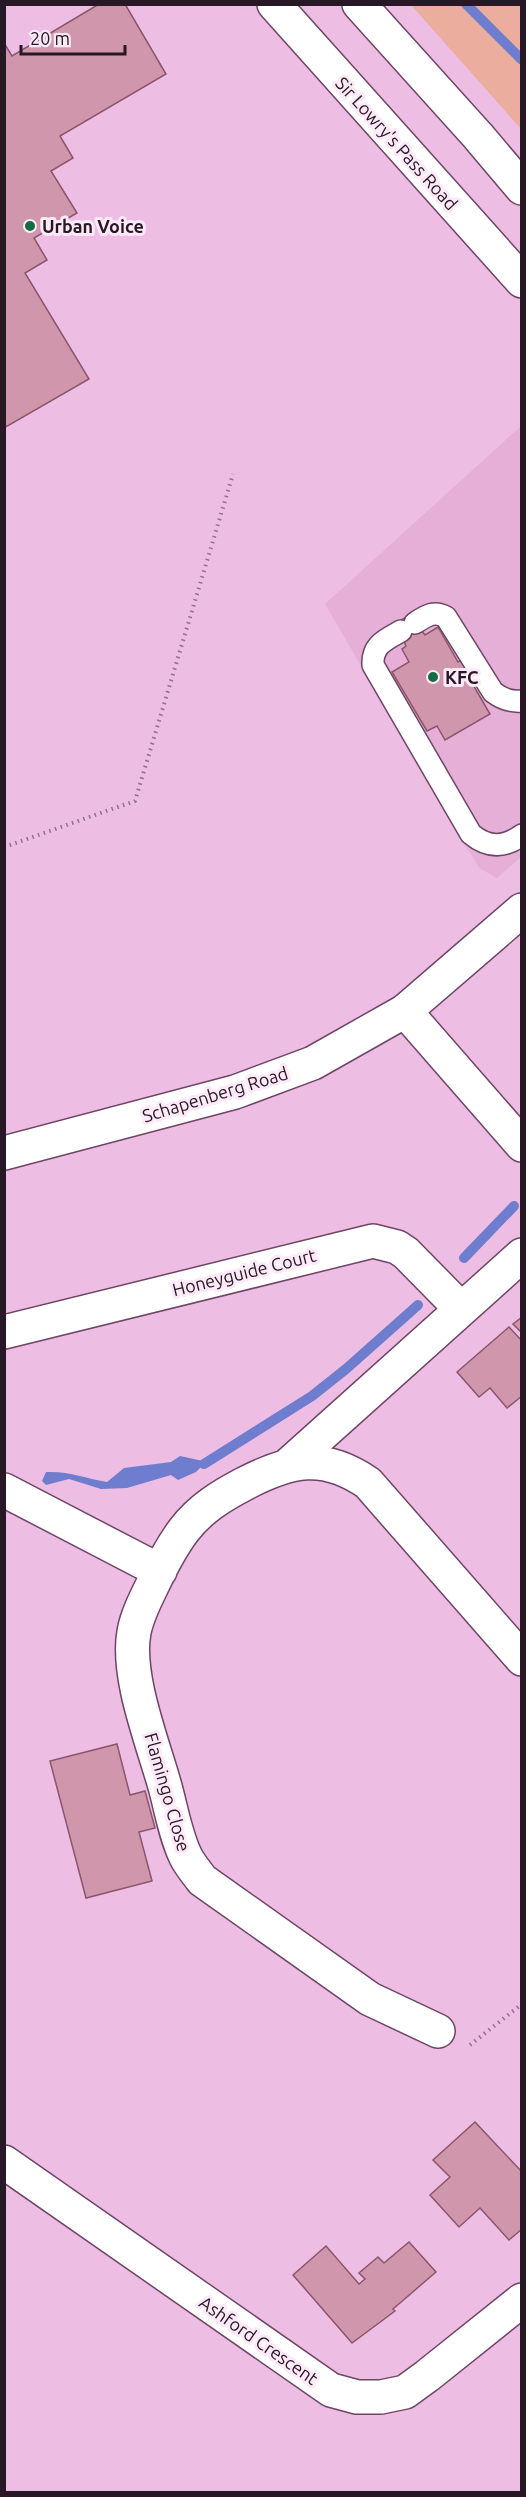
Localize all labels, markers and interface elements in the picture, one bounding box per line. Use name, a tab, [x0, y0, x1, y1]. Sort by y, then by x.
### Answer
scale bar	[21, 18, 124, 56]
text: 20 m	[30, 28, 70, 48]
street label: Sir Lowry's Pass Road	[332, 73, 462, 213]
place label: Urban Voice	[42, 216, 144, 236]
marker: Urban Voice	[23, 219, 37, 233]
place label: KFC	[445, 667, 479, 687]
marker: KFC	[426, 670, 440, 684]
street label: Schapenberg Road	[140, 1062, 290, 1126]
street label: Honeyguide Court	[170, 1244, 318, 1300]
street label: Flamingo Close	[141, 1730, 195, 1854]
street label: Ashford Crescent	[196, 2292, 322, 2388]

